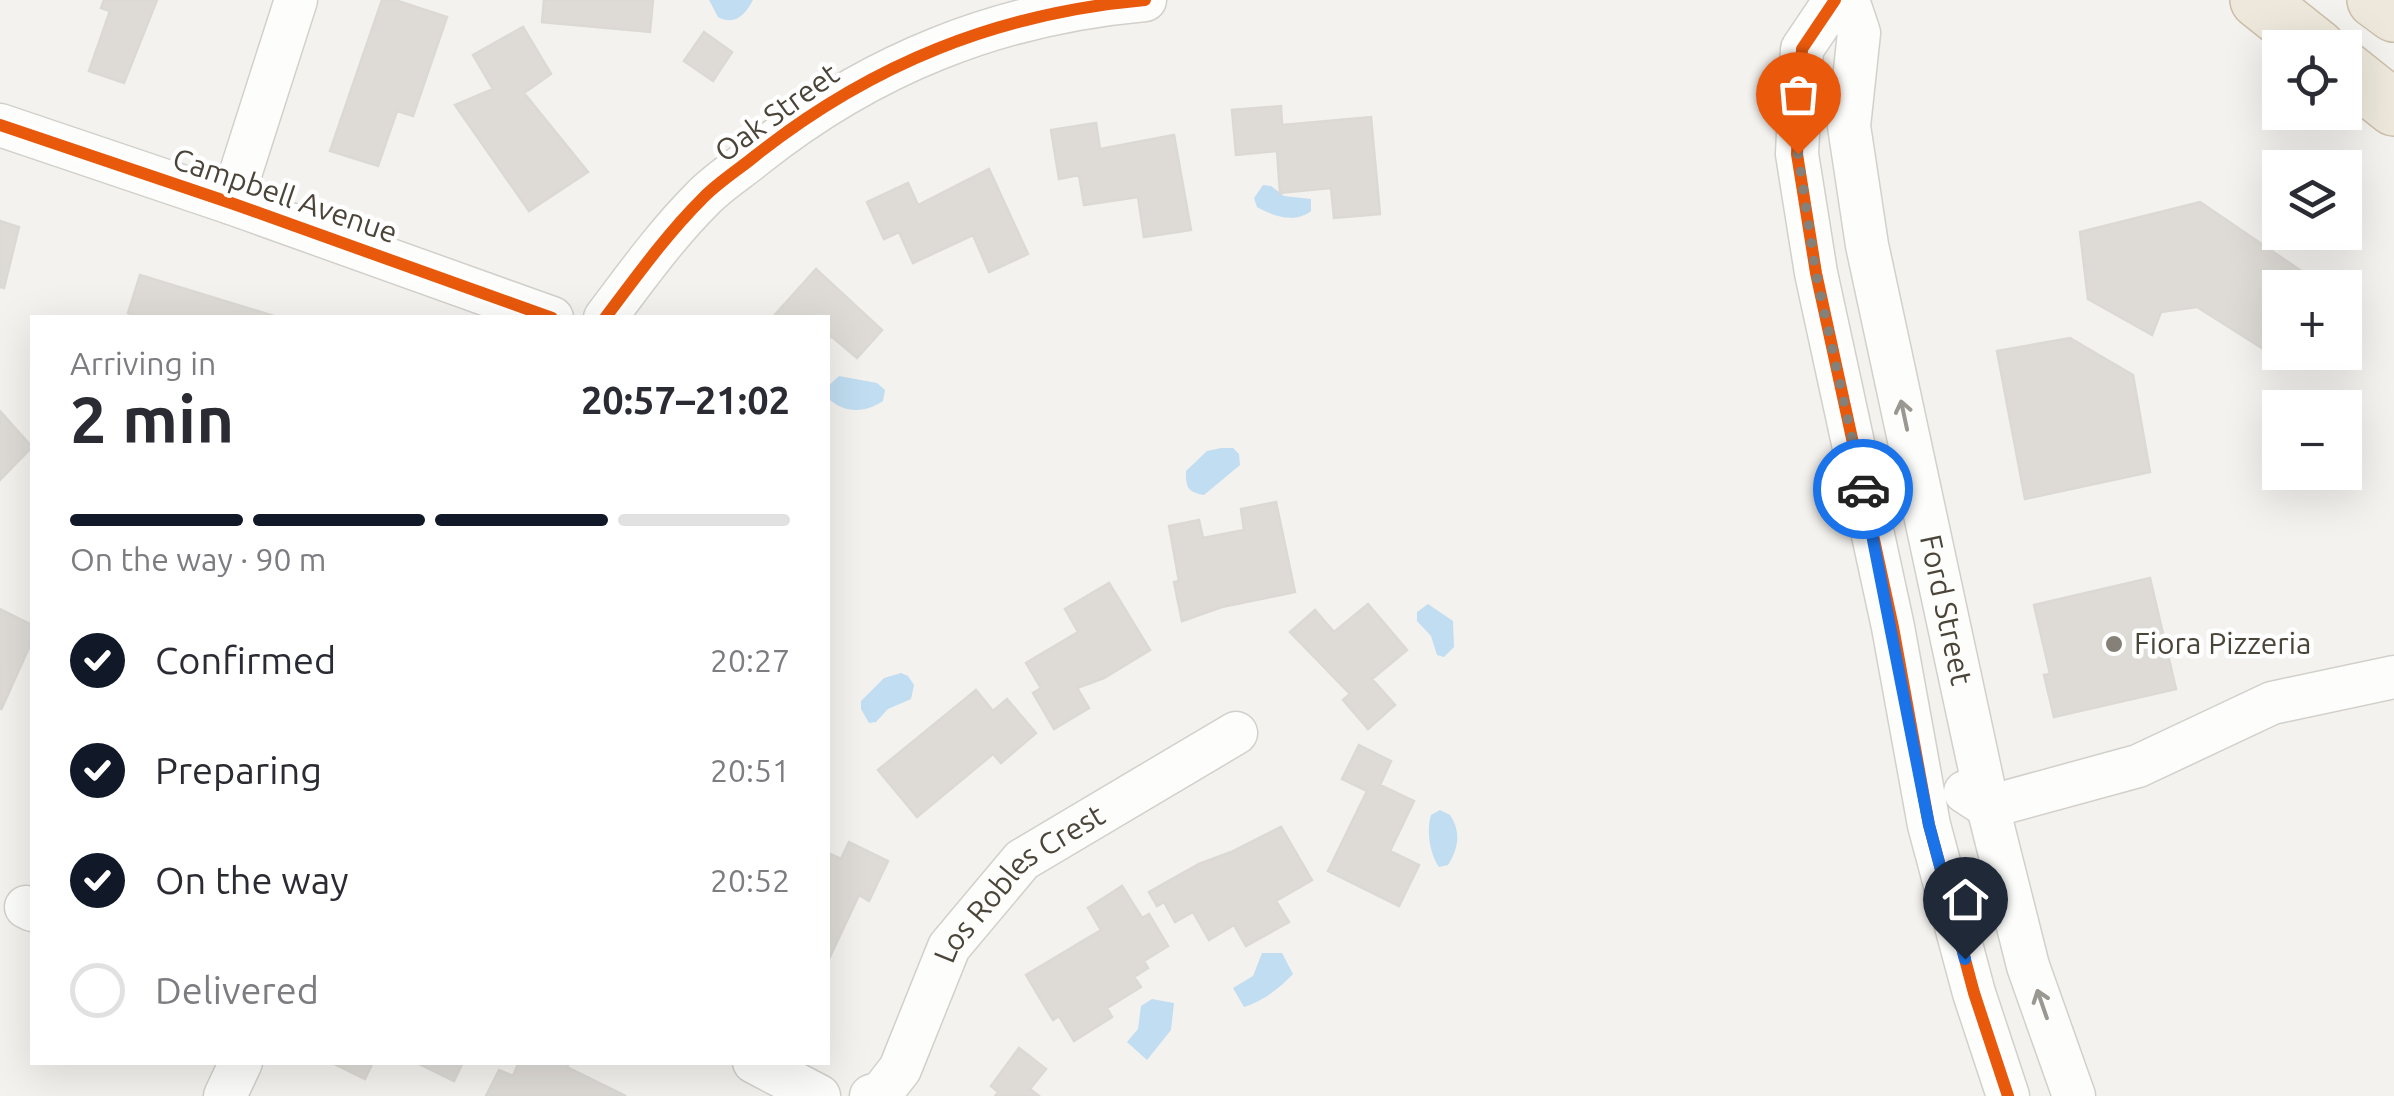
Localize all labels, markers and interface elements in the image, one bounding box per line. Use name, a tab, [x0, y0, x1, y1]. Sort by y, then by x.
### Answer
map controls	[2262, 30, 2362, 490]
button: locate	[2262, 30, 2362, 130]
pin	[1756, 52, 1841, 155]
street label: Oak Street	[708, 56, 845, 168]
icon: bag	[1771, 67, 1826, 122]
street label: Campbell Avenue	[169, 141, 402, 249]
button: layers	[2262, 150, 2362, 250]
button: +	[2262, 270, 2362, 370]
text: Arriving in	[70, 345, 216, 381]
text: 20:57–21:02	[581, 379, 790, 421]
text: 2 min	[70, 382, 234, 455]
button: −	[2262, 390, 2362, 490]
one-way arrow	[1894, 400, 1913, 432]
courier	[1813, 439, 1913, 539]
icon: car	[1836, 462, 1891, 517]
street label: Ford Street	[1914, 531, 1979, 688]
text: On the way · 90 m	[70, 541, 326, 577]
place label: Fiora Pizzeria	[2134, 626, 2311, 660]
icon: check	[70, 633, 125, 688]
marker: Fiora Pizzeria	[2103, 633, 2125, 655]
text: Confirmed	[155, 639, 336, 681]
text: 20:27	[710, 642, 790, 678]
icon: check	[70, 743, 125, 798]
text: Preparing	[155, 749, 322, 791]
text: 20:51	[710, 752, 790, 788]
street label: Los Robles Crest	[927, 797, 1110, 967]
icon: check	[70, 853, 125, 908]
pin	[1923, 857, 2008, 960]
text: On the way	[155, 859, 348, 901]
text: 20:52	[710, 862, 790, 898]
icon: home	[1938, 872, 1993, 927]
text: Delivered	[155, 969, 319, 1011]
one-way arrow	[2031, 988, 2049, 1020]

